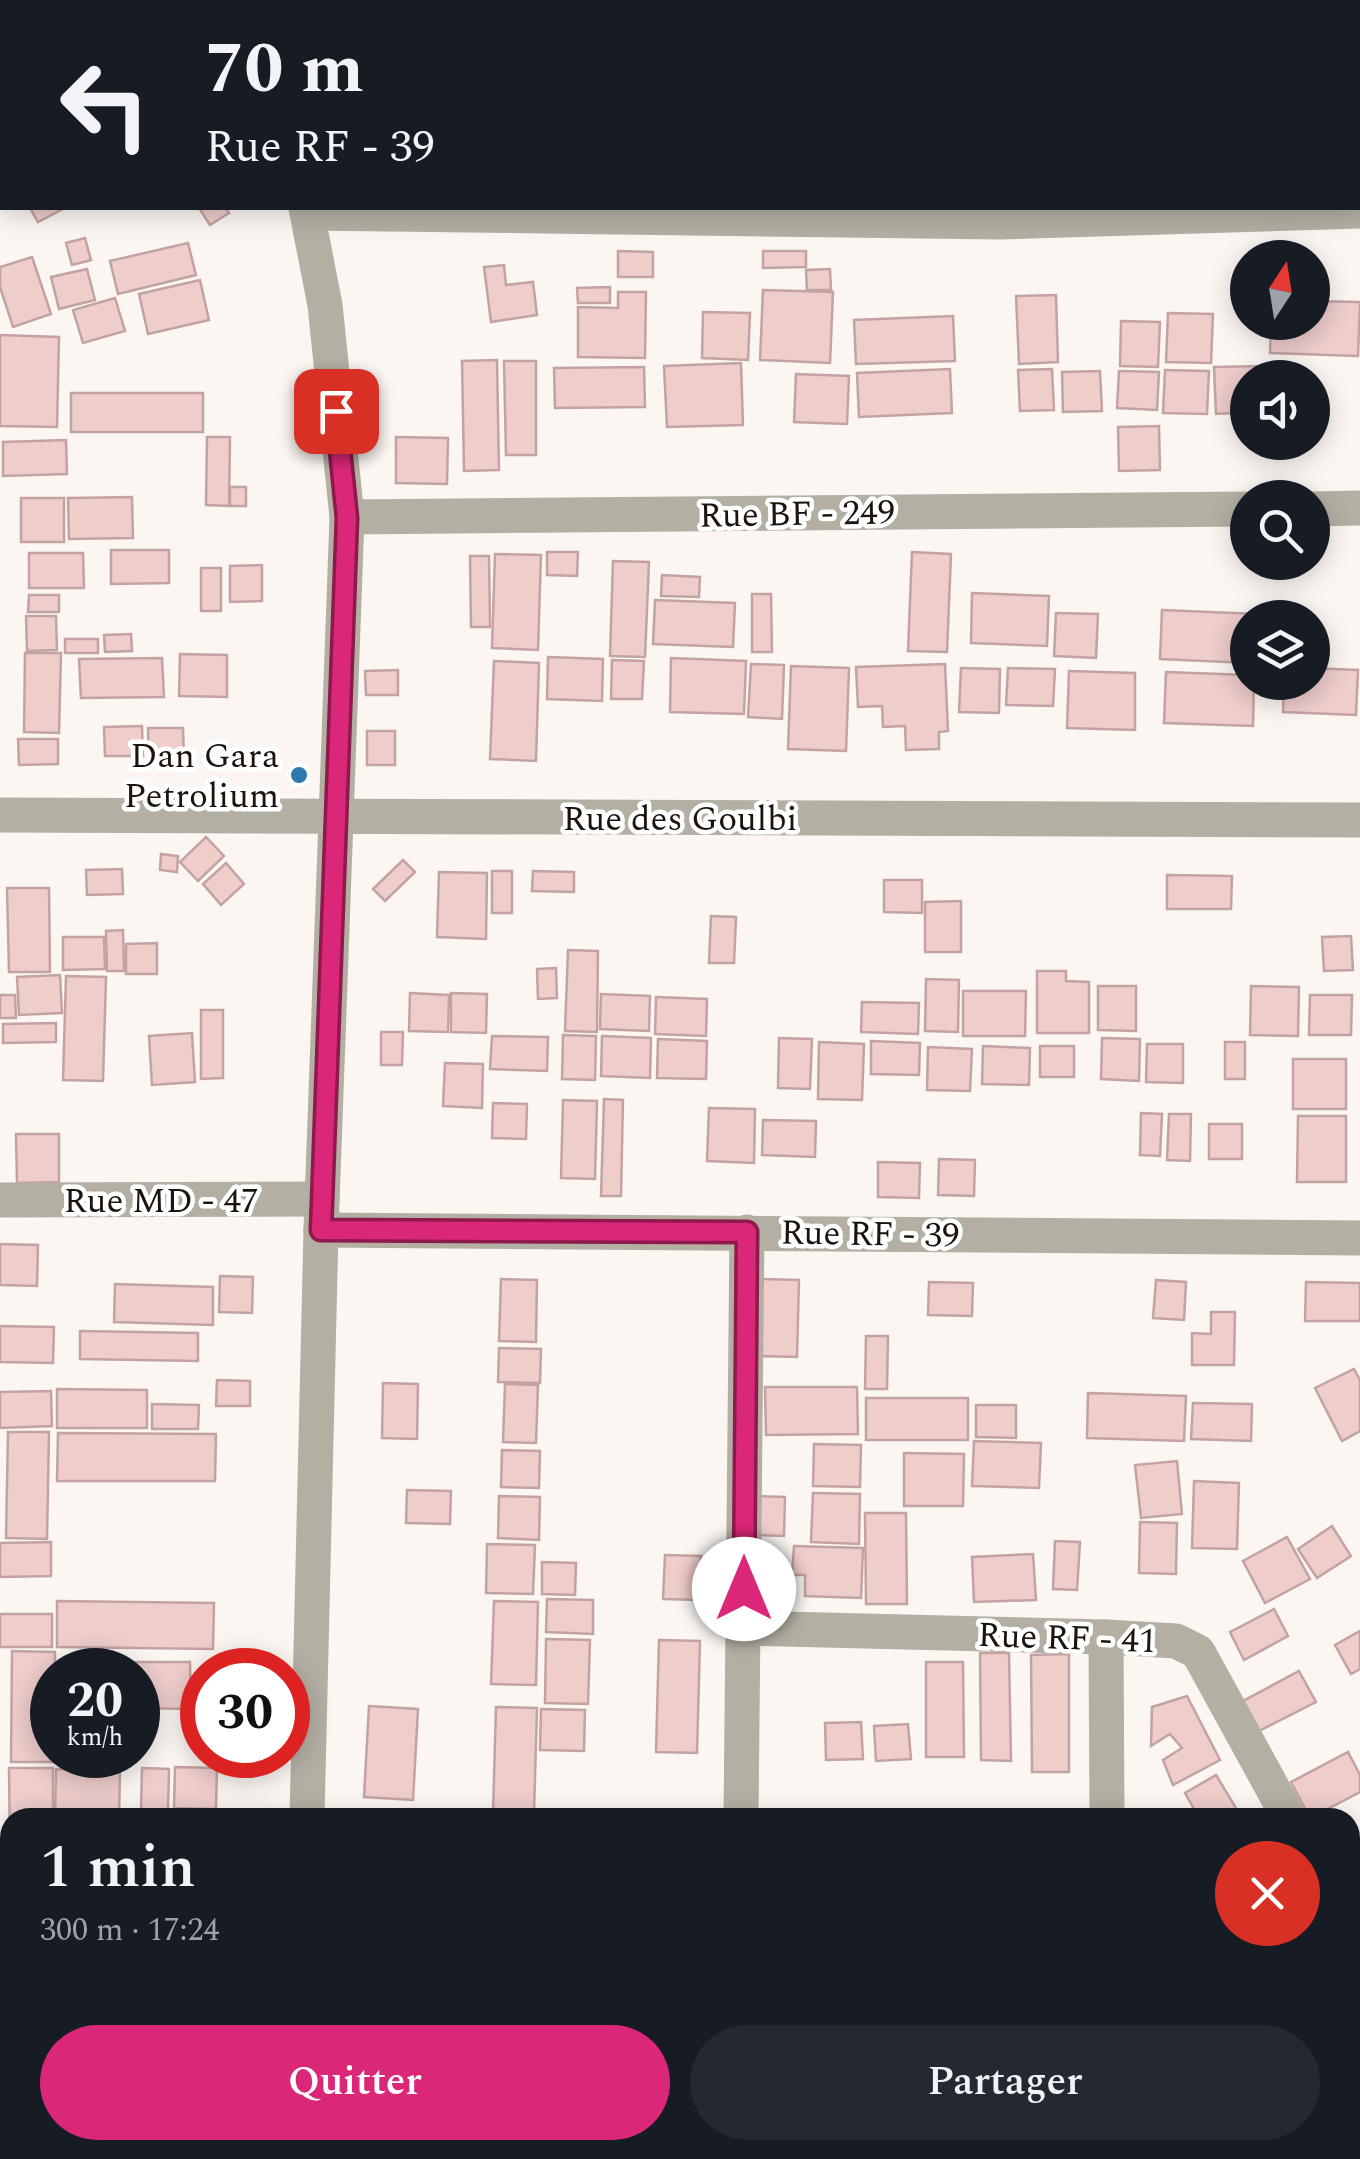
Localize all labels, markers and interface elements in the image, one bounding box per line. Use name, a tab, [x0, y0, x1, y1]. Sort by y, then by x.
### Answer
text: 70 m	[205, 17, 364, 123]
icon: left	[40, 40, 170, 170]
text: Rue RF - 39	[205, 113, 435, 182]
north arrow	[1230, 240, 1330, 340]
map controls	[1230, 240, 1330, 700]
button: sound	[1230, 360, 1330, 460]
pin	[294, 369, 379, 454]
icon: arrive	[309, 384, 364, 439]
button: search	[1230, 480, 1330, 580]
street label: Rue BF - 249	[699, 486, 896, 543]
button: layers	[1230, 600, 1330, 700]
place label: Dan Gara Petrolium	[124, 730, 279, 823]
marker: Dan Gara Petrolium	[288, 764, 310, 786]
street label: Rue des Goulbi	[562, 793, 798, 846]
street label: Rue MD - 47	[64, 1175, 258, 1228]
street label: Rue RF - 39	[780, 1206, 960, 1263]
position arrow	[692, 1537, 796, 1641]
street label: Rue RF - 41	[977, 1609, 1157, 1668]
speed limit sign: 30	[180, 1648, 310, 1778]
text: 20	[67, 1663, 123, 1739]
text: km/h	[67, 1719, 123, 1757]
text: 1 min	[40, 1822, 196, 1914]
button: close	[1215, 1841, 1320, 1946]
text: 300 m · 17:24	[40, 1906, 220, 1955]
button: Quitter	[40, 2025, 670, 2140]
button: Partager	[690, 2025, 1320, 2140]

